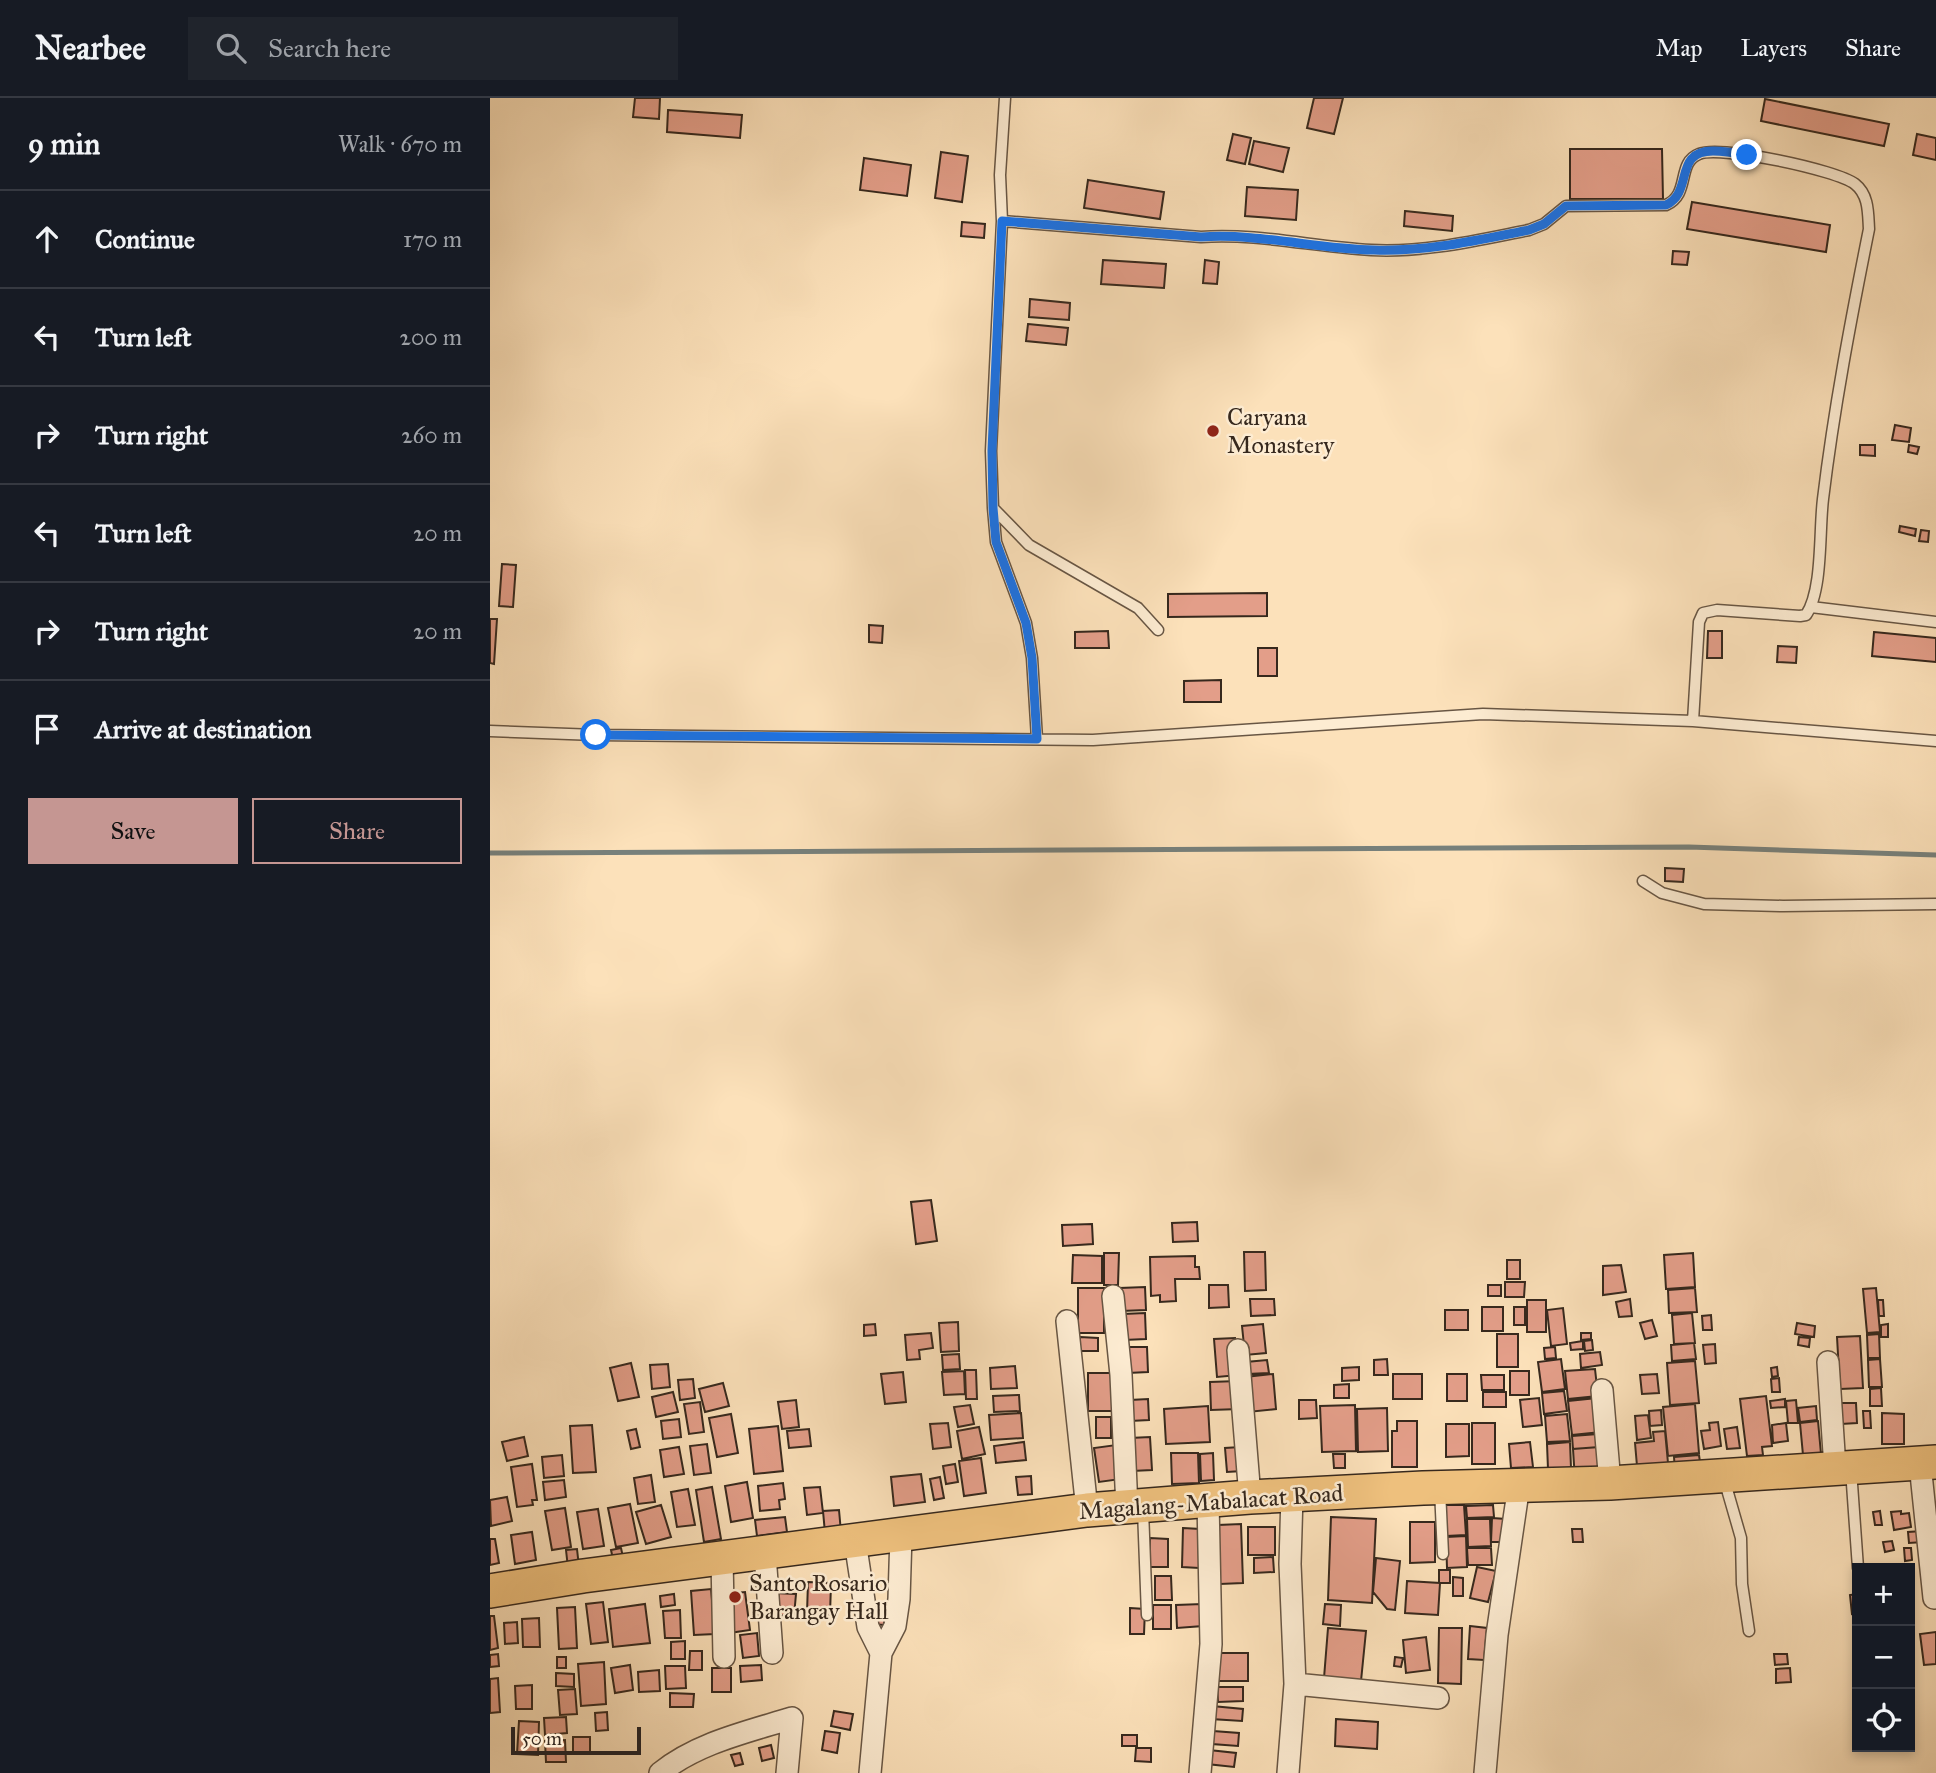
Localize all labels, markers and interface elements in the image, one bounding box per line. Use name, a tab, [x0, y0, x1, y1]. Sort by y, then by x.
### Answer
search box	[188, 17, 678, 80]
text: Nearbee	[35, 28, 146, 68]
icon: search	[212, 29, 250, 67]
text: Search here	[268, 32, 391, 64]
text: Map	[1656, 33, 1703, 63]
text: Layers	[1741, 33, 1807, 63]
text: Share	[1845, 33, 1901, 63]
text: 9 min	[28, 126, 100, 162]
text: Walk · 670 m	[338, 130, 462, 158]
route end	[1731, 139, 1762, 170]
icon: ahead	[28, 220, 66, 258]
text: Continue	[95, 223, 195, 255]
text: 170 m	[403, 225, 462, 253]
icon: left	[28, 318, 66, 356]
text: Turn left	[95, 321, 191, 353]
text: 200 m	[400, 323, 462, 351]
place label: Caryana Monastery	[1227, 402, 1335, 460]
icon: right	[28, 416, 66, 454]
text: Turn right	[95, 419, 208, 451]
text: 260 m	[401, 421, 462, 449]
marker: Caryana Monastery	[1205, 423, 1221, 439]
icon: left	[28, 514, 66, 552]
text: Turn left	[95, 517, 191, 549]
text: 20 m	[413, 519, 462, 547]
icon: right	[28, 612, 66, 650]
text: Turn right	[95, 615, 208, 647]
text: 20 m	[413, 617, 462, 645]
icon: arrive	[28, 710, 66, 748]
text: Arrive at destination	[95, 713, 312, 745]
route start	[580, 719, 611, 750]
button: Save	[28, 798, 238, 864]
button: Share	[252, 798, 462, 864]
street label: Magalang-Mabalacat Road	[1078, 1478, 1344, 1526]
map controls	[1852, 1563, 1915, 1752]
button: +	[1852, 1563, 1915, 1626]
place label: Santo Rosario Barangay Hall	[749, 1568, 889, 1626]
marker: Santo Rosario Barangay Hall	[727, 1589, 743, 1605]
button: −	[1852, 1626, 1915, 1689]
button: locate	[1852, 1689, 1915, 1752]
scale bar	[511, 1724, 640, 1756]
text: 50 m	[522, 1727, 562, 1750]

